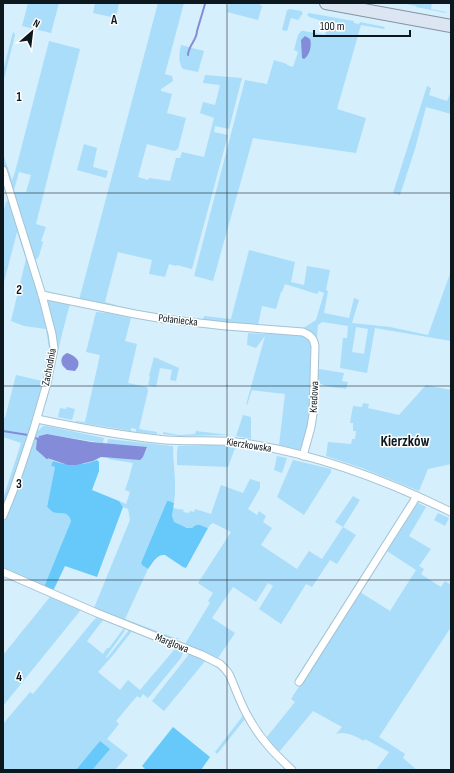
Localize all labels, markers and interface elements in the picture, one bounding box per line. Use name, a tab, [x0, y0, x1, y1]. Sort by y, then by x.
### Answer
north arrow	[12, 12, 52, 52]
text: A	[110, 12, 118, 28]
scale bar	[314, 12, 410, 38]
text: N	[31, 16, 42, 31]
text: 100 m	[320, 19, 345, 34]
text: 1	[16, 89, 22, 105]
text: 2	[16, 282, 22, 298]
street label: Połaniecka	[158, 311, 198, 329]
street label: Zachodnia	[39, 347, 59, 387]
street label: Kredowa	[307, 381, 321, 413]
district label: Kierzków	[381, 432, 429, 451]
street label: Kierzkowska	[225, 435, 273, 455]
text: 3	[16, 476, 22, 492]
street label: Marglowa	[153, 630, 191, 656]
text: 4	[16, 669, 22, 685]

